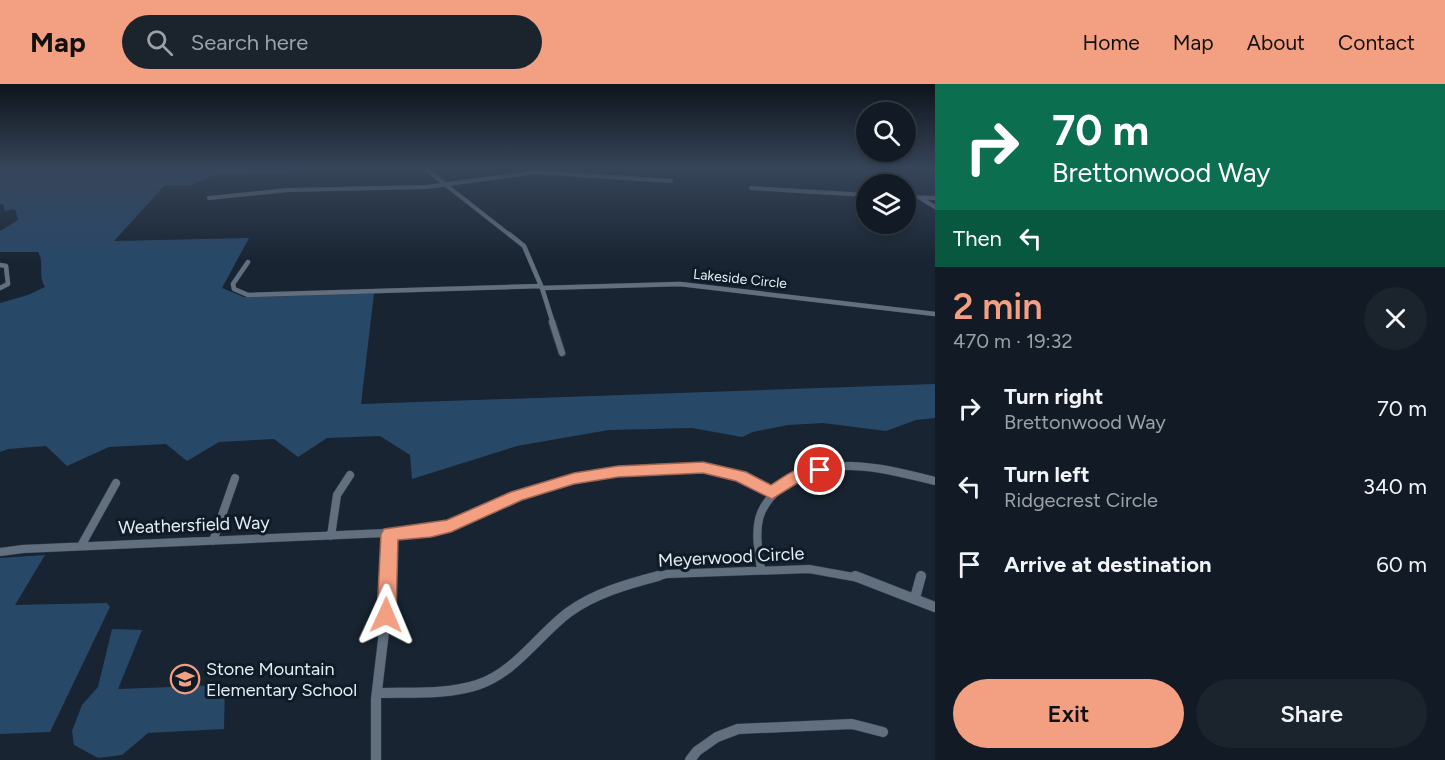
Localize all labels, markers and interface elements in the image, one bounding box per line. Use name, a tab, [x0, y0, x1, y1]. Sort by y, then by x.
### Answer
search box	[122, 15, 542, 69]
text: Map	[30, 25, 86, 59]
icon: search	[143, 26, 176, 59]
text: Search here	[191, 29, 308, 56]
text: Home	[1083, 30, 1140, 55]
text: Map	[1173, 30, 1214, 55]
text: About	[1247, 30, 1305, 55]
text: Contact	[1338, 30, 1415, 55]
map controls	[856, 102, 916, 234]
button: search	[856, 102, 916, 162]
text: 70 m	[1052, 105, 1149, 156]
icon: right	[953, 108, 1031, 186]
text: Brettonwood Way	[1052, 156, 1271, 189]
button: layers	[856, 174, 916, 234]
icon: left	[1014, 222, 1047, 255]
text: Then	[953, 225, 1002, 252]
street label: Lakeside Circle	[692, 266, 788, 292]
text: 2 min	[953, 285, 1043, 328]
button: close	[1364, 287, 1427, 350]
text: 470 m · 19:32	[953, 329, 1073, 353]
text: Turn right	[1004, 383, 1103, 410]
icon: right	[953, 392, 986, 425]
text: 70 m	[1377, 395, 1427, 422]
text: Brettonwood Way	[1004, 410, 1166, 434]
pin	[794, 444, 845, 495]
icon: arrive	[803, 453, 836, 486]
text: Turn left	[1004, 461, 1090, 488]
icon: left	[953, 470, 986, 503]
text: 340 m	[1363, 473, 1427, 500]
text: Ridgecrest Circle	[1004, 488, 1158, 512]
street label: Weathersfield Way	[118, 511, 271, 539]
street label: Meyerwood Circle	[657, 542, 805, 572]
icon: arrive	[953, 548, 986, 581]
text: Arrive at destination	[1004, 551, 1212, 578]
text: 60 m	[1376, 551, 1427, 578]
position arrow	[354, 583, 418, 647]
place label: Stone Mountain Elementary School	[206, 658, 357, 701]
school or university icon: Stone Mountain Elementary School	[169, 663, 201, 695]
button: Exit	[953, 679, 1184, 748]
button: Share	[1196, 679, 1427, 748]

